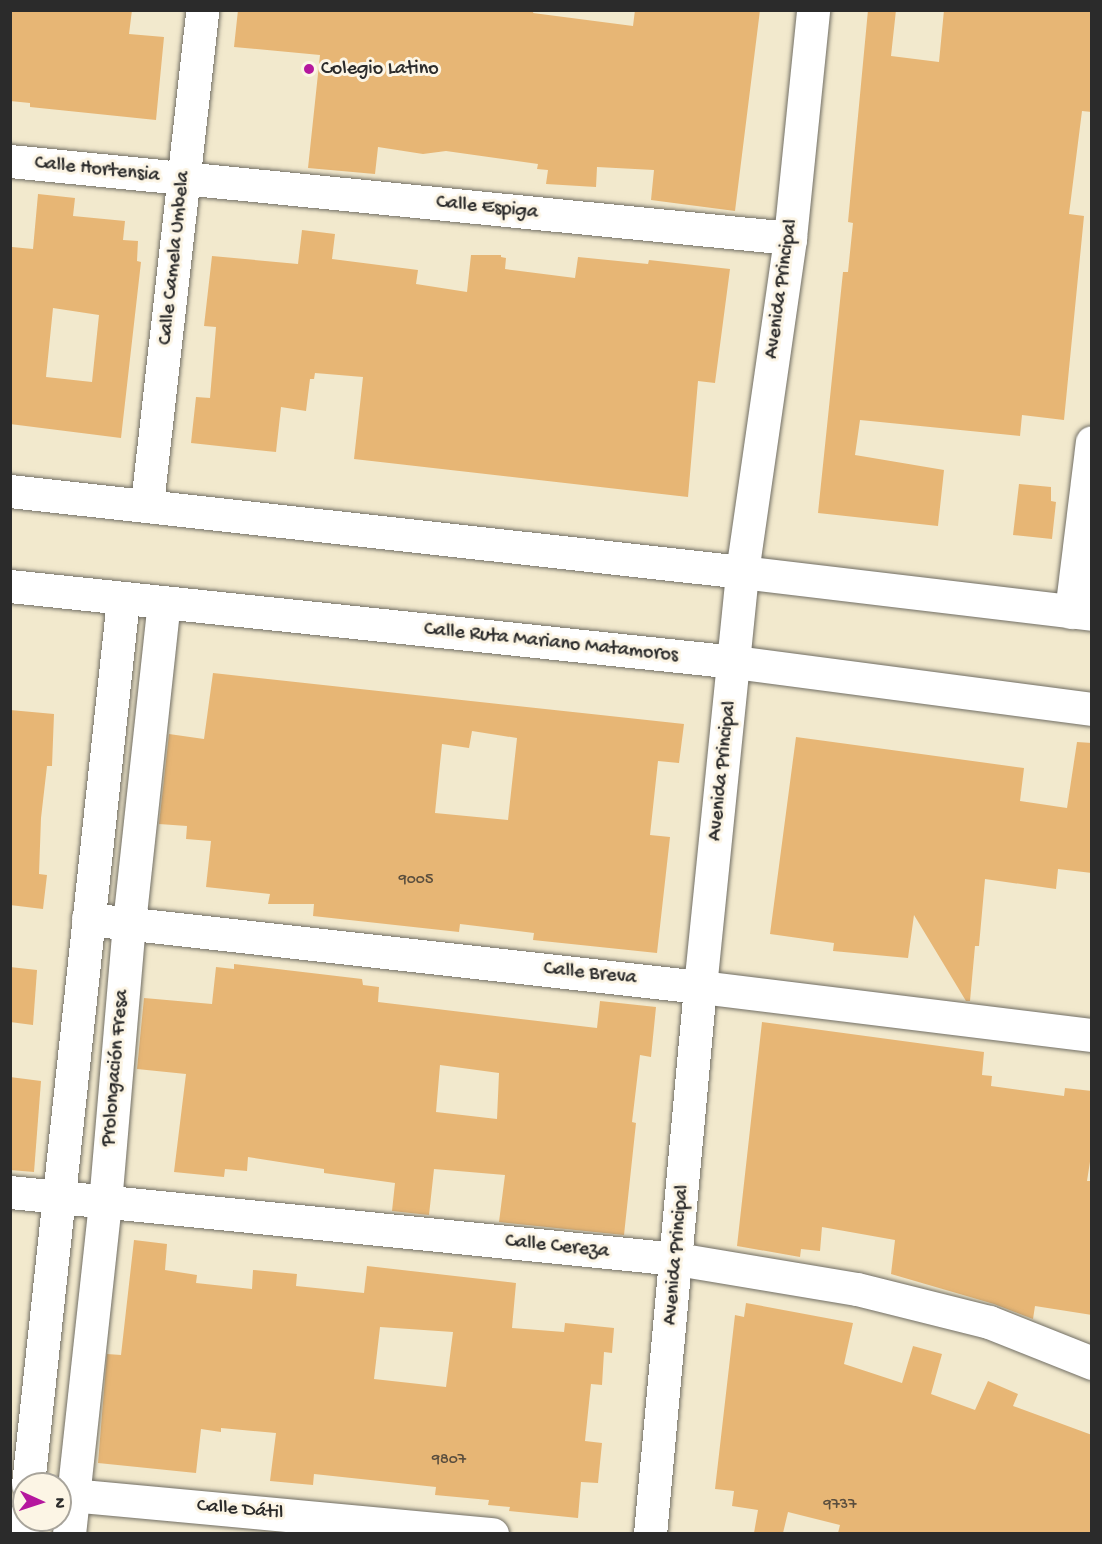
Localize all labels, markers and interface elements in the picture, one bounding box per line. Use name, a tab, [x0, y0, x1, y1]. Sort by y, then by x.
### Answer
place label: Colegio Latino	[321, 57, 439, 81]
marker: Colegio Latino	[302, 62, 316, 76]
street label: Calle Hortensia	[33, 152, 161, 188]
street label: Calle Camela Umbela	[154, 170, 196, 346]
street label: Calle Espiga	[435, 191, 539, 225]
street label: Avenida Principal	[760, 218, 804, 360]
street label: Calle Ruta Mariano Matamoros	[423, 618, 679, 668]
street label: Avenida Principal	[704, 700, 742, 842]
house number: 9005	[399, 871, 433, 891]
street label: Calle Breva	[542, 957, 638, 991]
street label: Prolongación Fresa	[97, 989, 135, 1147]
street label: Avenida Principal	[659, 1184, 695, 1326]
street label: Calle Cereza	[504, 1230, 610, 1264]
house number: 9807	[432, 1451, 466, 1471]
north arrow	[12, 1472, 72, 1532]
street label: Calle Dátil	[196, 1494, 284, 1526]
house number: 9737	[824, 1496, 856, 1516]
text: N	[49, 1497, 68, 1509]

